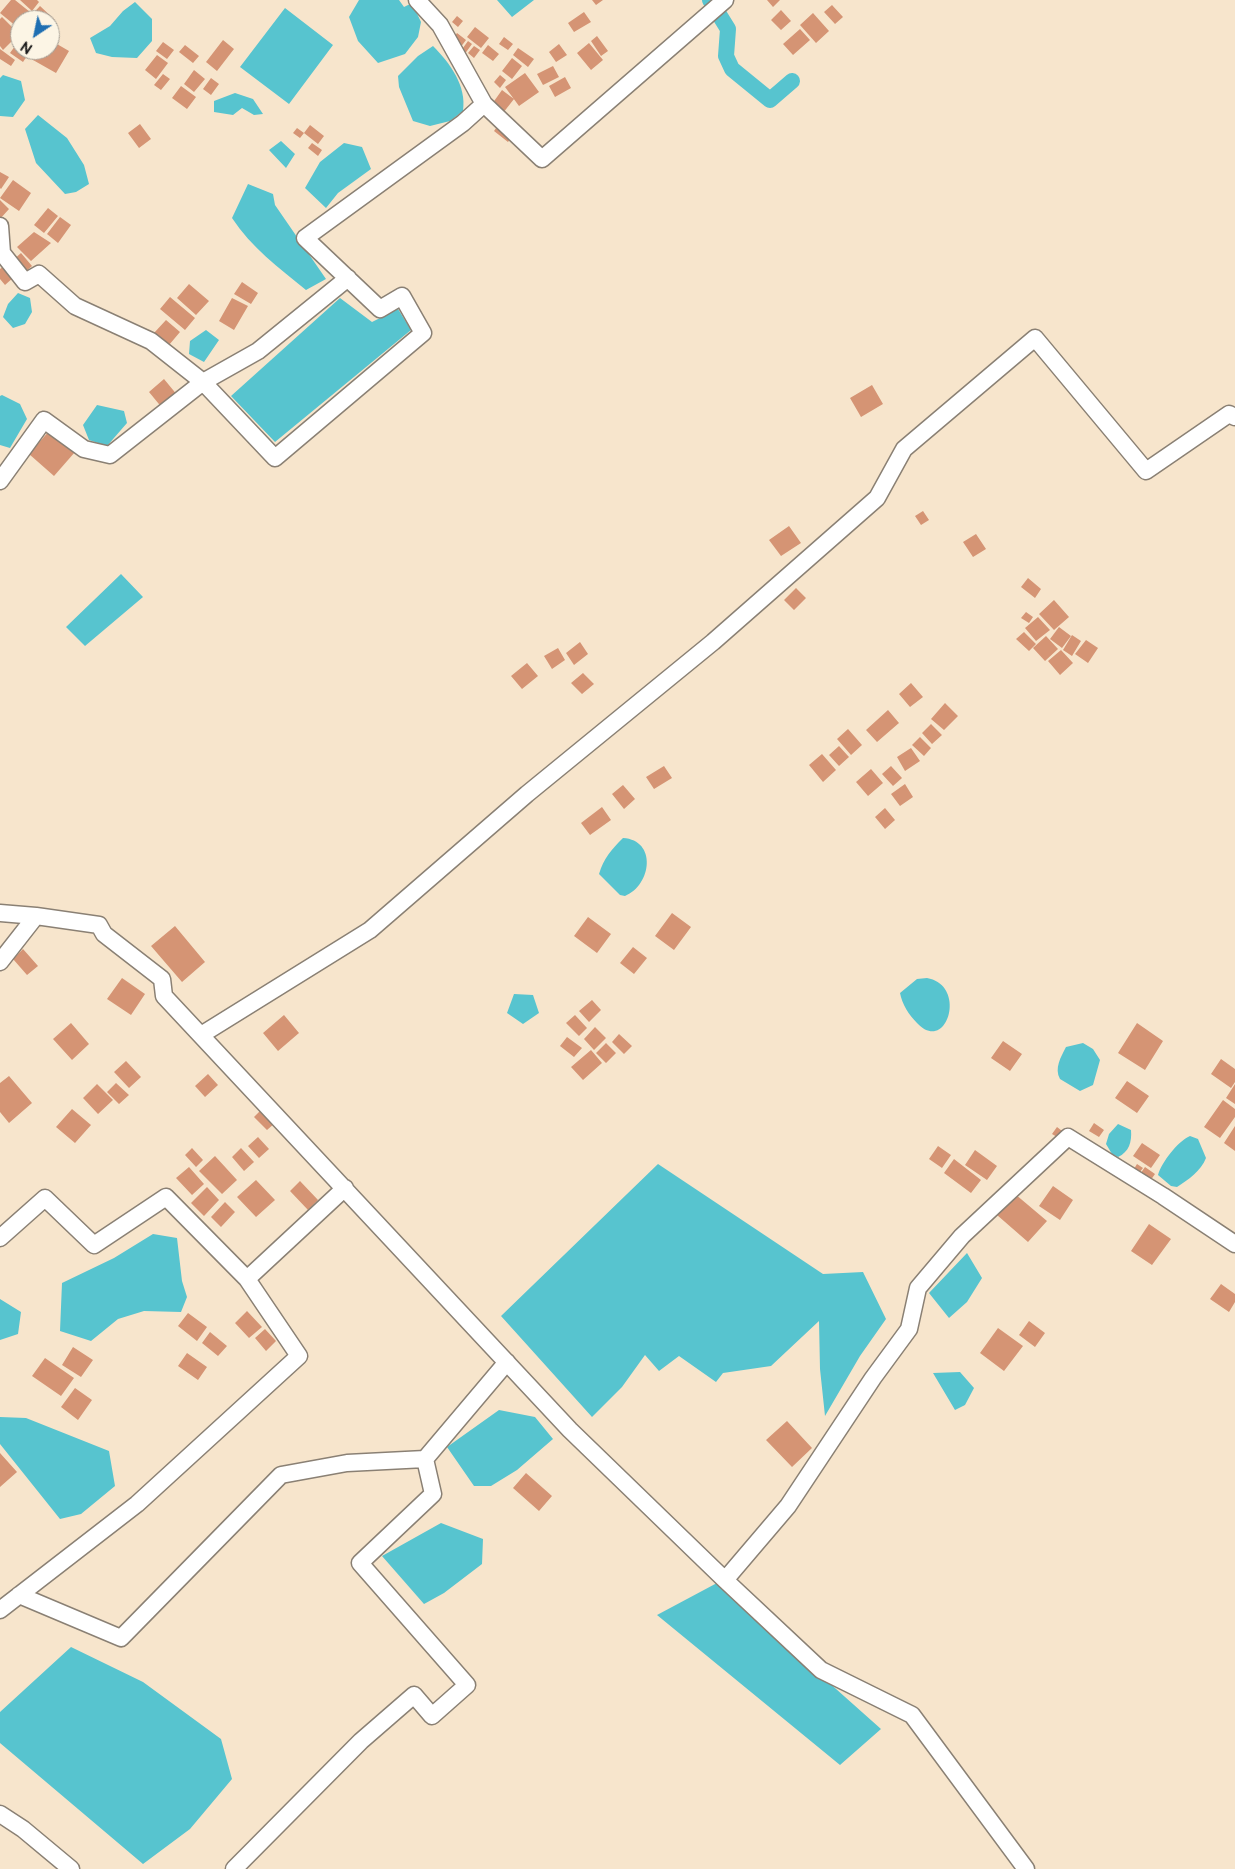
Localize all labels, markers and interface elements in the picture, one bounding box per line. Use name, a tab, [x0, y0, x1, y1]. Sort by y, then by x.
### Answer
north arrow	[10, 10, 60, 60]
text: N	[18, 37, 36, 57]

